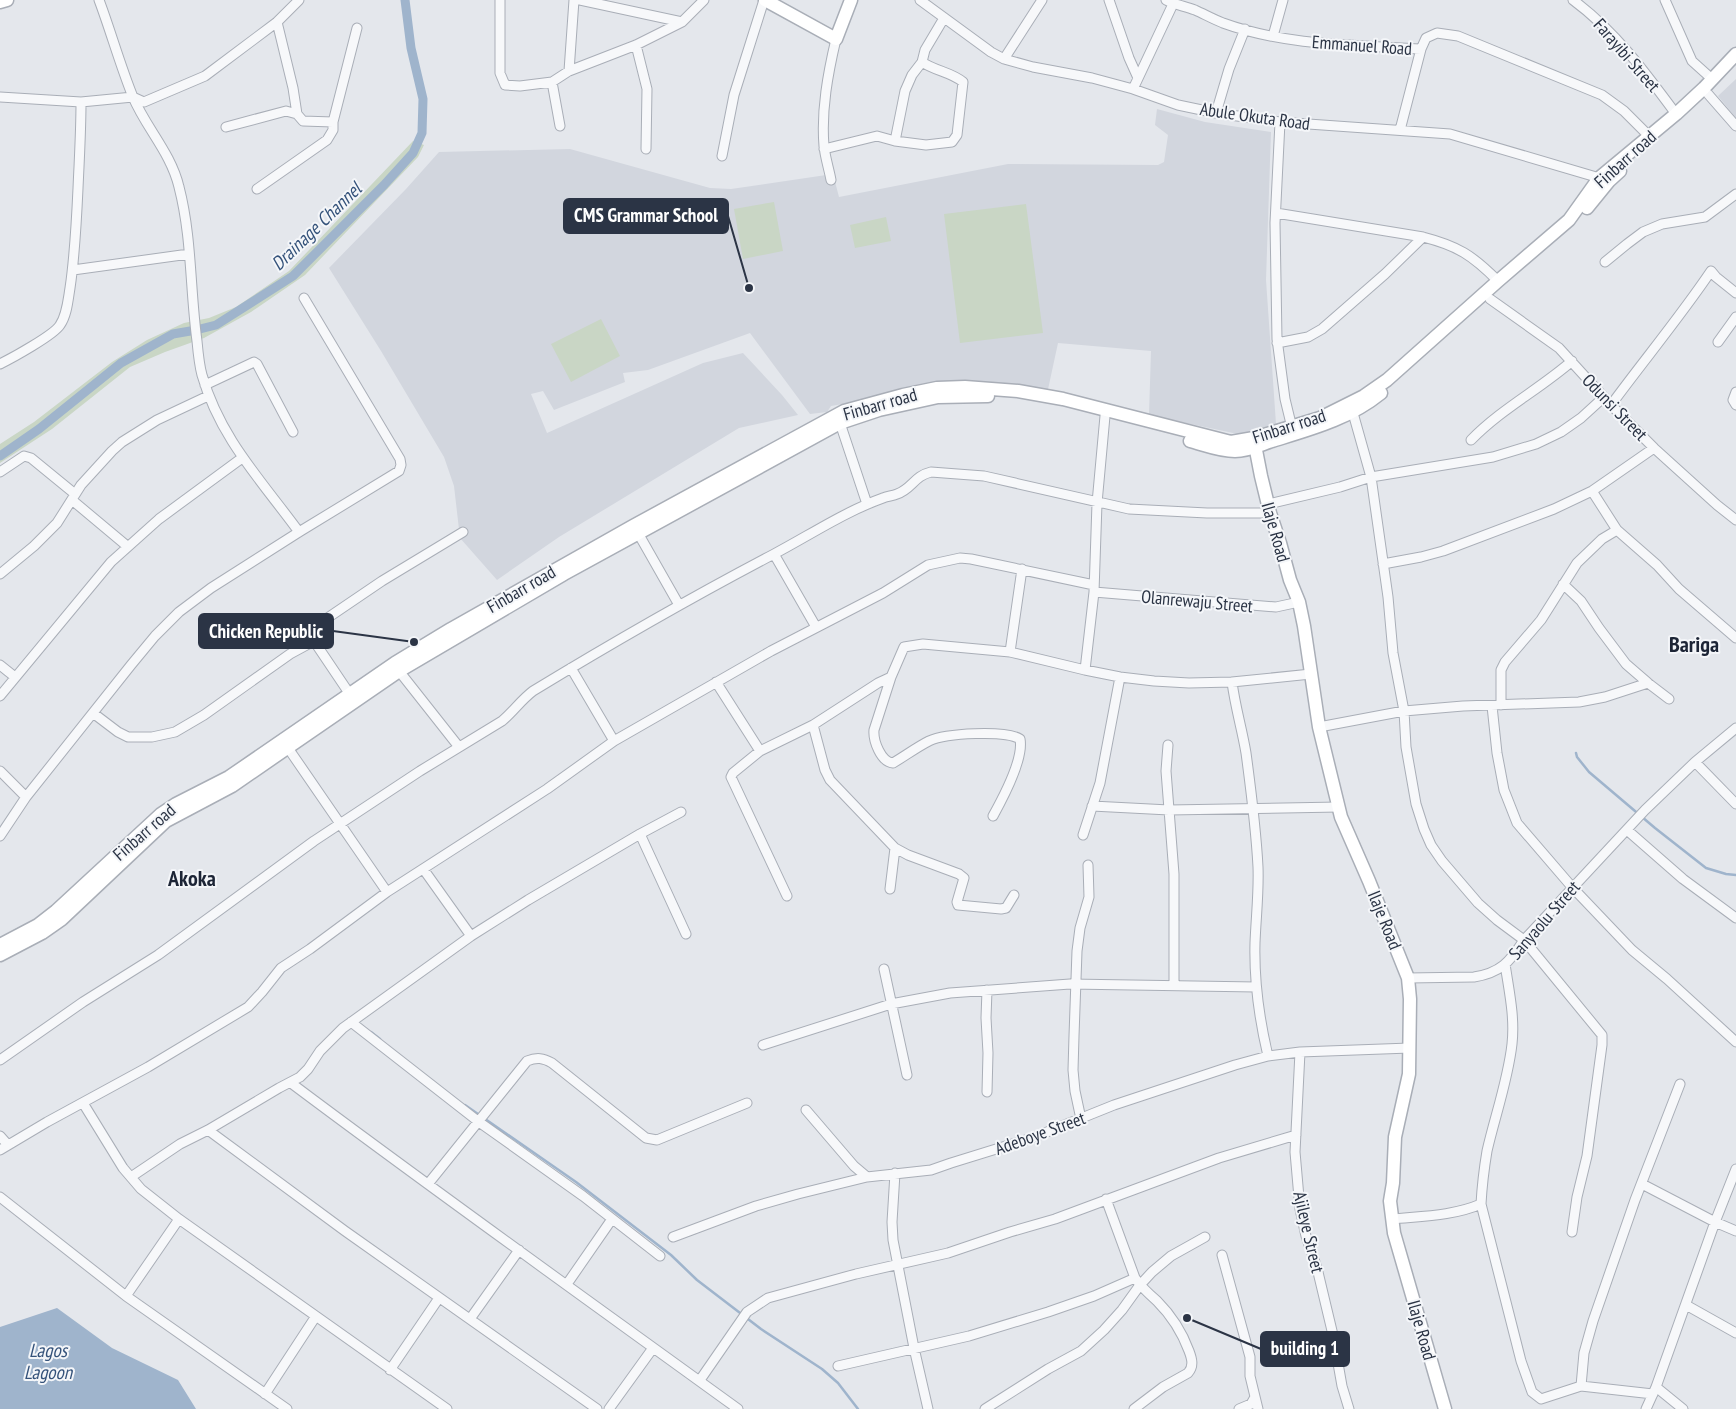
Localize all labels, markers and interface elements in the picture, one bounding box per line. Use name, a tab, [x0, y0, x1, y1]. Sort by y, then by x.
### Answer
street label: Farayibi Street	[1589, 13, 1665, 97]
street label: Emmanuel Road	[1311, 30, 1413, 60]
street label: Abule Okuta Road	[1198, 97, 1312, 135]
street label: Finbarr road	[1589, 125, 1661, 193]
water label: Drainage Channel	[266, 176, 367, 275]
callout: CMS Grammar School	[564, 199, 728, 233]
text: CMS Grammar School	[574, 203, 718, 227]
street label: Odunsi Street	[1577, 369, 1653, 445]
street label: Finbarr road	[840, 383, 920, 425]
street label: Finbarr road	[1249, 403, 1329, 449]
street label: Ilaje Road	[1256, 499, 1296, 565]
street label: Finbarr road	[482, 560, 560, 618]
street label: Olanrewaju Street	[1140, 585, 1254, 617]
callout: Chicken Republic	[199, 614, 333, 648]
text: Chicken Republic	[209, 619, 323, 643]
district label: Bariga	[1669, 630, 1719, 658]
street label: Finbarr road	[108, 799, 180, 865]
district label: Akoka	[167, 864, 216, 892]
street label: Sanyaolu Street	[1503, 876, 1585, 964]
street label: Ilaje Road	[1363, 887, 1407, 953]
street label: Adeboye Street	[992, 1106, 1088, 1160]
street label: Ajileye Street	[1288, 1189, 1330, 1275]
street label: Ilaje Road	[1402, 1297, 1442, 1363]
callout: building 1	[1261, 1332, 1349, 1366]
text: building 1	[1271, 1336, 1339, 1360]
water label: Lagos Lagoon	[24, 1338, 74, 1384]

